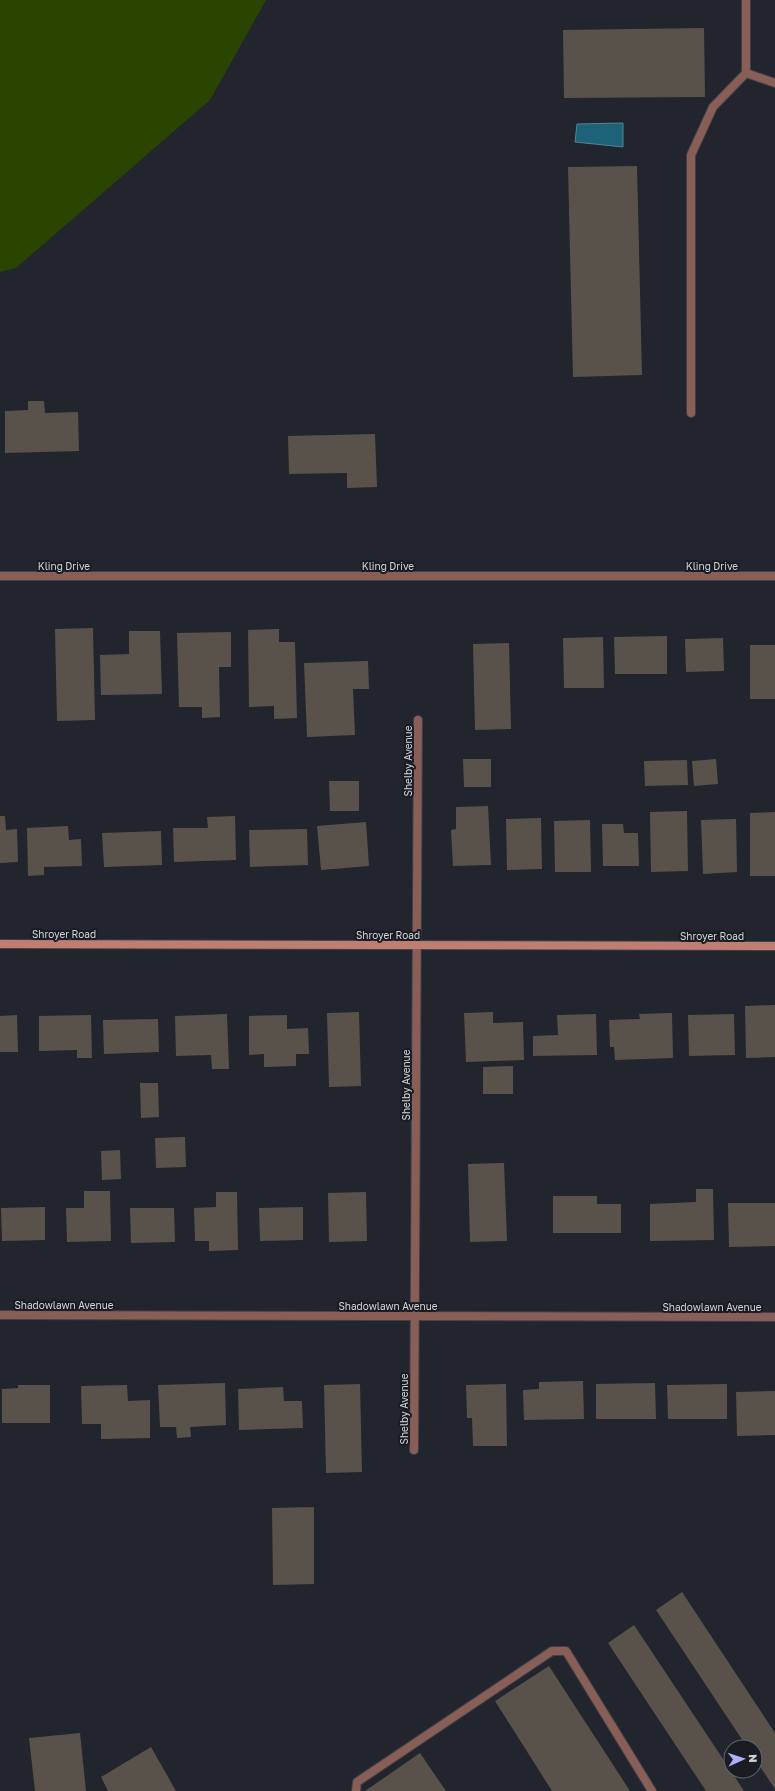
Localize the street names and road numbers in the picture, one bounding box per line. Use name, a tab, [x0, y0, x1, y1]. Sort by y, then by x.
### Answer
street label: Kling Drive	[38, 560, 90, 572]
street label: Kling Drive	[362, 560, 414, 572]
street label: Kling Drive	[686, 560, 738, 572]
street label: Shelby Avenue	[402, 725, 414, 796]
street label: Shroyer Road	[32, 928, 96, 940]
street label: Shroyer Road	[356, 929, 420, 941]
street label: Shroyer Road	[680, 930, 744, 942]
street label: Shelby Avenue	[400, 1049, 412, 1120]
street label: Shadowlawn Avenue	[14, 1299, 114, 1311]
street label: Shadowlawn Avenue	[338, 1300, 438, 1312]
street label: Shadowlawn Avenue	[662, 1301, 762, 1313]
street label: Shelby Avenue	[398, 1373, 410, 1444]

